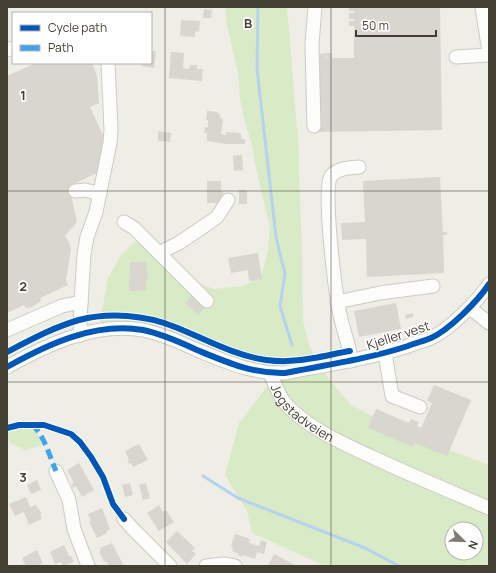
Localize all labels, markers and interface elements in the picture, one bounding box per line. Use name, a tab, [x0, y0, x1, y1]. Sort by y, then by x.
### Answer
legend	[12, 12, 152, 64]
scale bar	[356, 12, 436, 38]
text: B	[244, 14, 252, 32]
text: 50 m	[362, 17, 389, 34]
text: Cycle path	[48, 19, 107, 36]
text: Path	[48, 39, 74, 56]
text: 1	[20, 86, 26, 104]
text: 2	[19, 277, 27, 295]
street label: Kjeller vest	[364, 316, 432, 354]
street label: Jogstadveien	[267, 381, 337, 446]
text: 3	[19, 468, 27, 486]
north arrow	[444, 521, 484, 561]
text: N	[465, 539, 482, 552]

